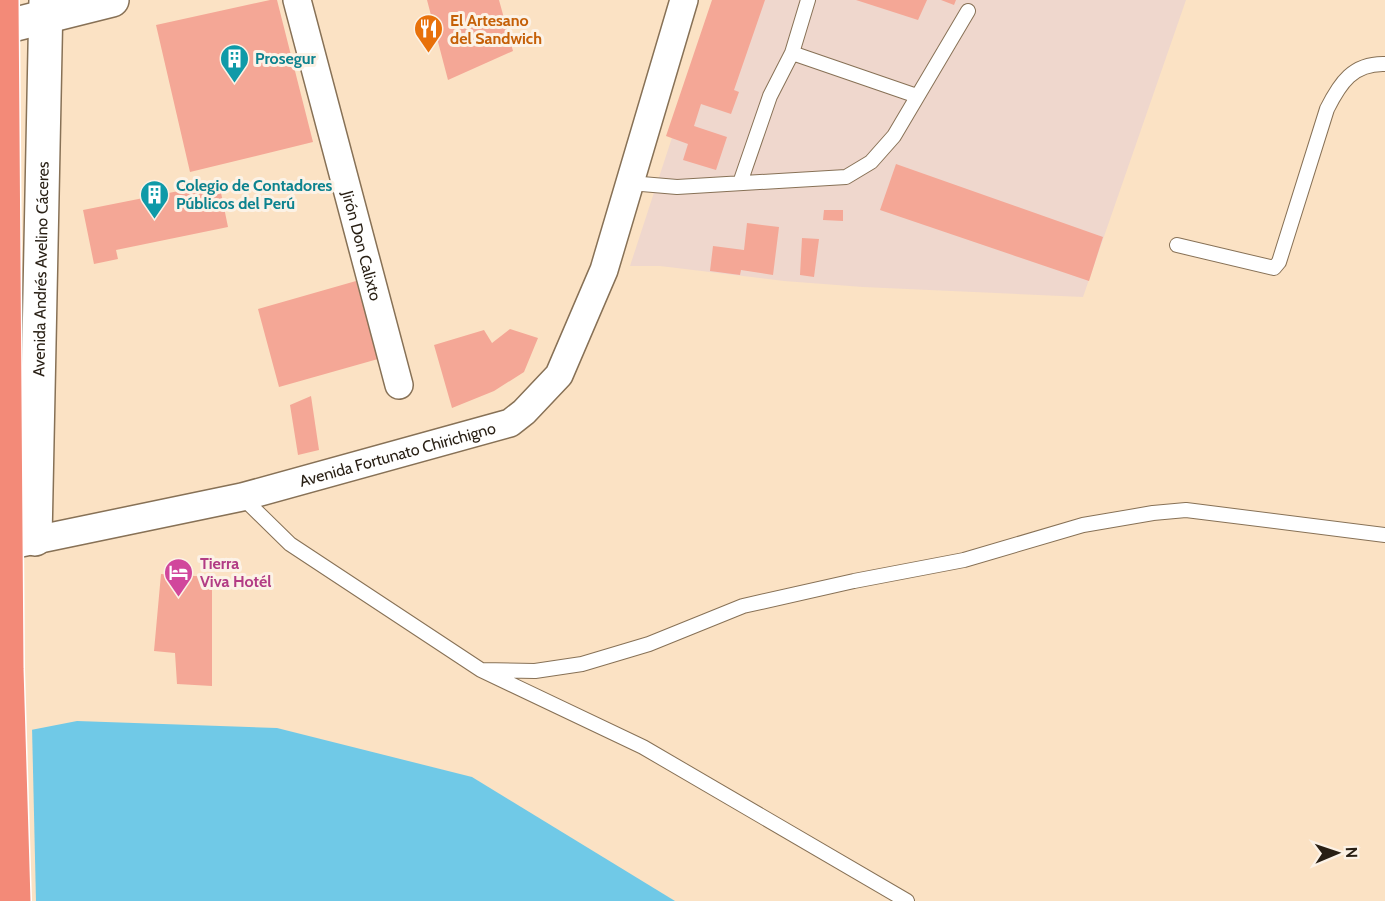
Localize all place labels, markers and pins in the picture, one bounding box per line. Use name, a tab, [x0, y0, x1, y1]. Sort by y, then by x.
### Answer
place label: El Artesano del Sandwich	[450, 11, 542, 48]
restaurant icon: El Artesano del Sandwich	[413, 13, 445, 55]
building icon: Prosegur	[218, 42, 250, 84]
place label: Prosegur	[255, 49, 317, 68]
place label: Colegio de Contadores Públicos del Perú	[176, 176, 333, 213]
building icon: Colegio de Contadores Públicos del Perú	[139, 178, 171, 220]
place label: Tierra Viva Hotél	[200, 554, 272, 591]
hotel icon: Tierra Viva Hotél	[163, 556, 195, 598]

